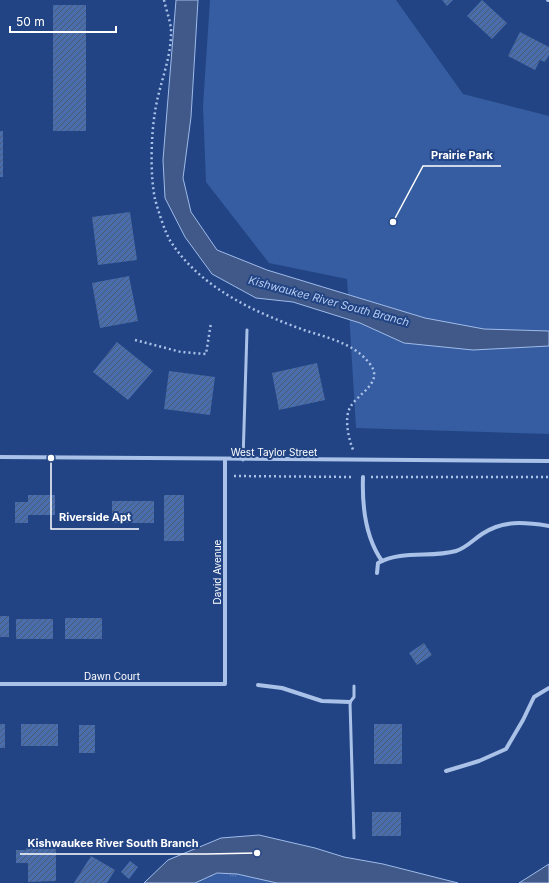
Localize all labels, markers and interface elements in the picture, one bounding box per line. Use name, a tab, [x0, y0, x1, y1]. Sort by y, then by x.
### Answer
scale bar	[10, 8, 116, 34]
text: 50 m	[16, 14, 45, 29]
callout: Prairie Park	[423, 143, 501, 166]
text: Prairie Park	[431, 148, 494, 162]
water label: Kishwaukee River South Branch	[247, 273, 411, 329]
street label: West Taylor Street	[231, 446, 318, 458]
callout: Riverside Apt	[51, 506, 139, 529]
text: Riverside Apt	[59, 510, 131, 524]
street label: David Avenue	[211, 539, 223, 604]
street label: Dawn Court	[84, 670, 141, 682]
callout: Kishwaukee River South Branch	[20, 831, 207, 854]
text: Kishwaukee River South Branch	[27, 836, 199, 850]

